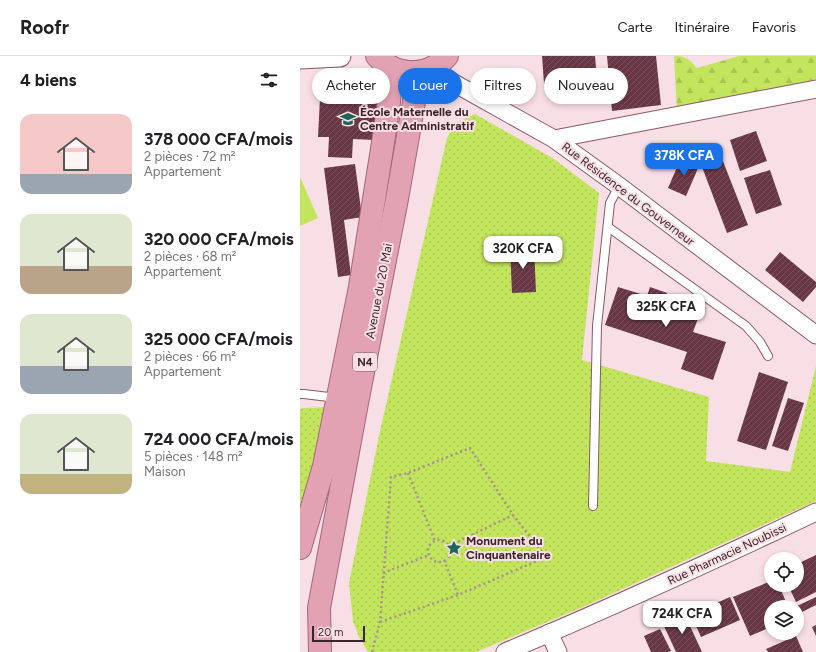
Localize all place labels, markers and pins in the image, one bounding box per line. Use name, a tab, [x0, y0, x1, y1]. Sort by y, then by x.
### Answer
place label: École Maternelle du Centre Administratif	[360, 105, 475, 133]
school or university icon: École Maternelle du Centre Administratif	[339, 110, 357, 128]
pin: 378K CFA	[643, 143, 725, 177]
pin: 320K CFA	[482, 236, 564, 270]
pin: 325K CFA	[625, 294, 707, 328]
place label: Monument du Cinquantenaire	[466, 534, 551, 562]
place icon: Monument du Cinquantenaire	[445, 539, 463, 557]
pin: 724K CFA	[641, 601, 723, 635]

